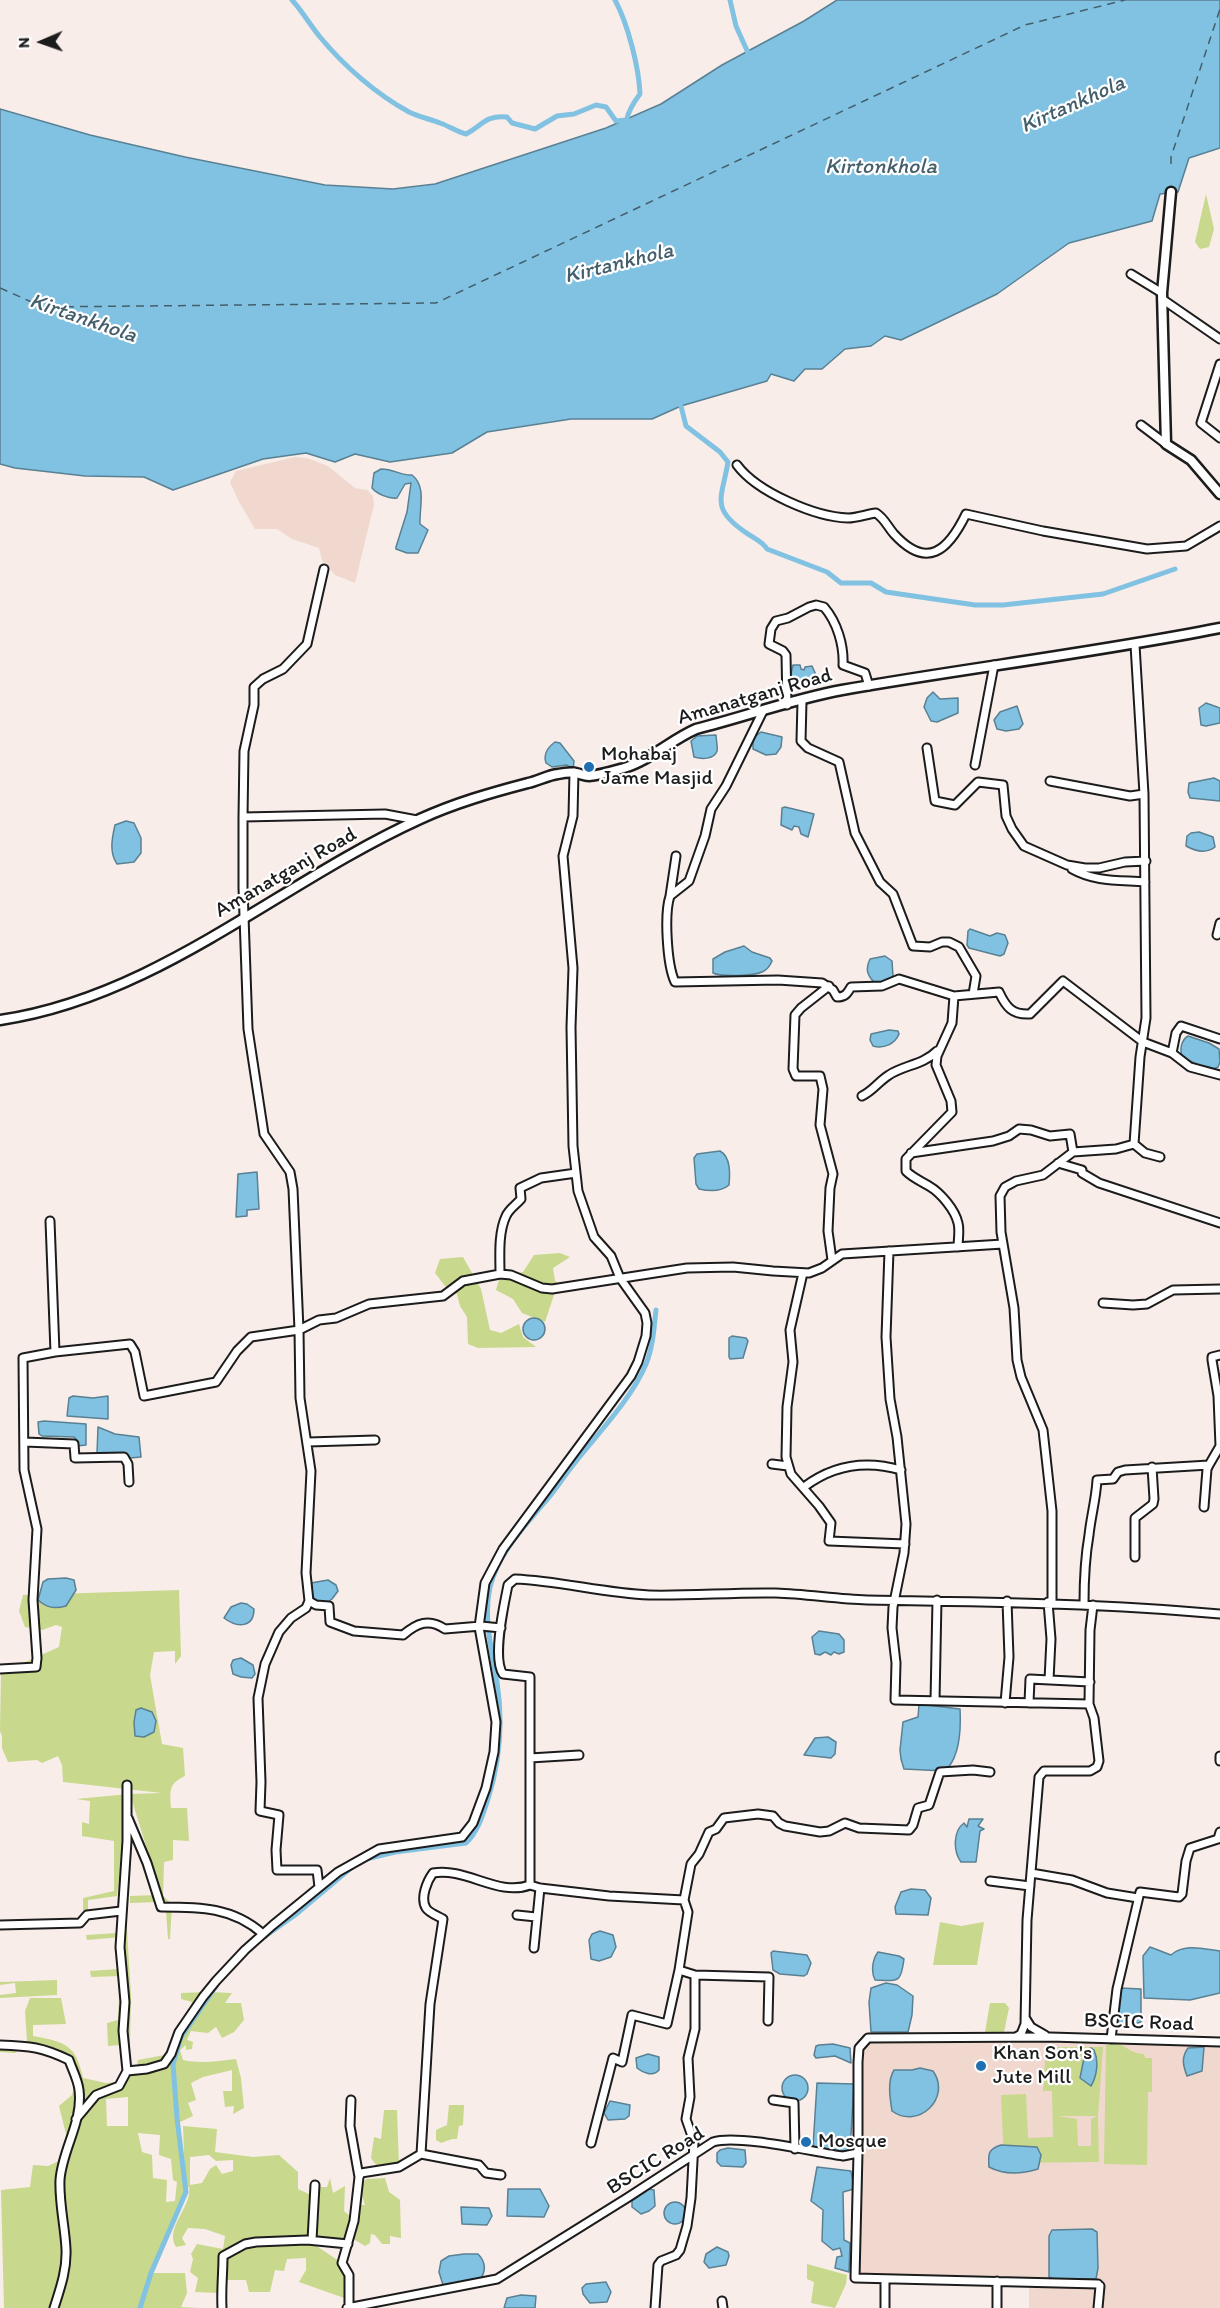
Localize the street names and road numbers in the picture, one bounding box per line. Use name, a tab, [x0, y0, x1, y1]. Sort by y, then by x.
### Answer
street label: Amanatganj Road	[675, 663, 835, 731]
street label: Amanatganj Road	[211, 822, 361, 924]
street label: BSCIC Road	[1084, 2008, 1194, 2038]
street label: BSCIC Road	[603, 2121, 709, 2201]

